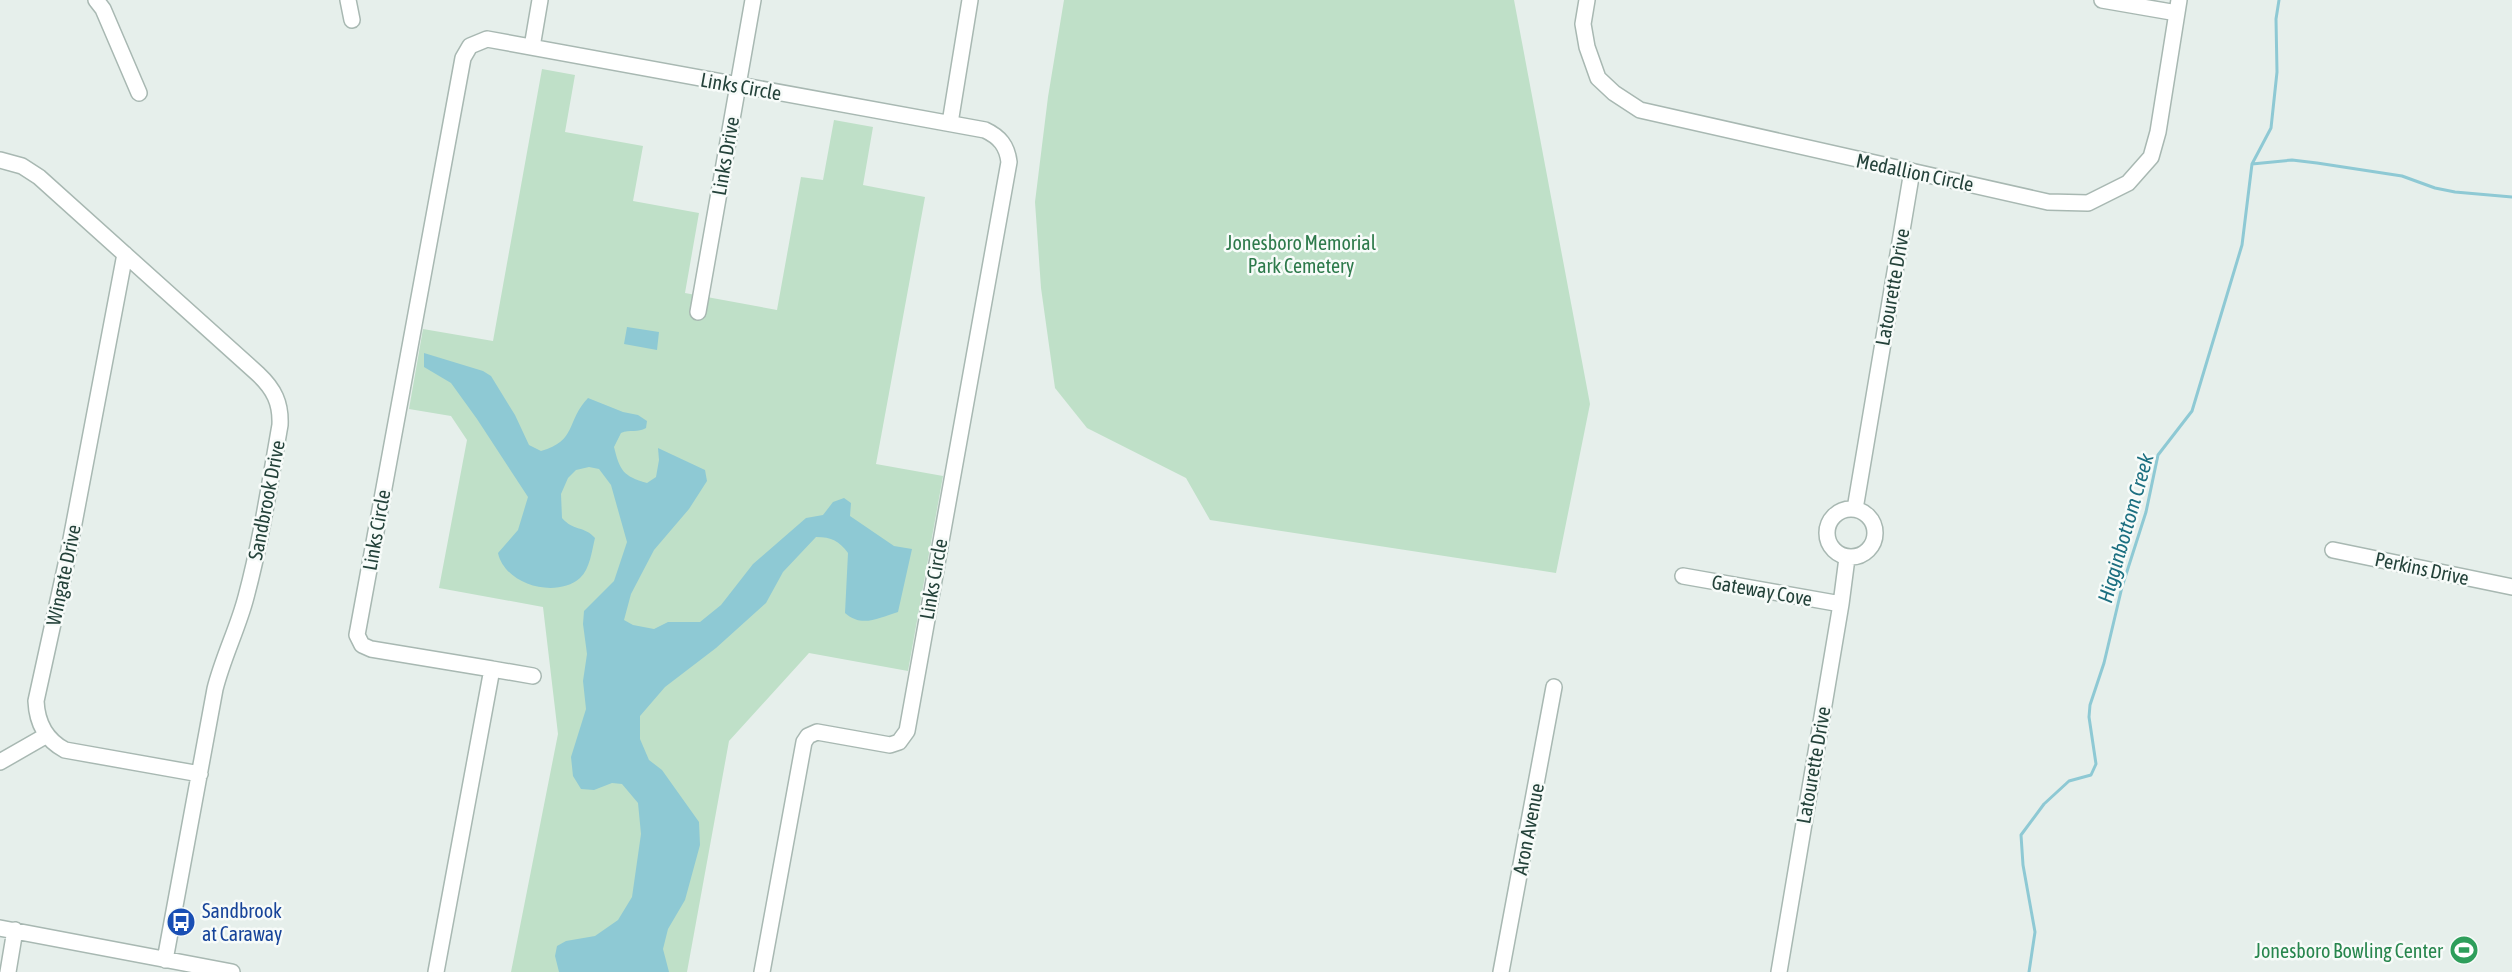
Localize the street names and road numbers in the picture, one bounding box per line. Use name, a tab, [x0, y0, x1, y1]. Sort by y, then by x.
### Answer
street label: Links Circle	[699, 68, 783, 104]
street label: Links Drive	[707, 115, 743, 197]
street label: Medallion Circle	[1854, 148, 1976, 196]
street label: Latourette Drive	[1870, 227, 1914, 347]
street label: Sandbrook Drive	[243, 438, 289, 562]
street label: Links Circle	[358, 488, 394, 572]
street label: Wingate Drive	[41, 522, 85, 628]
street label: Links Circle	[915, 537, 951, 621]
street label: Perkins Drive	[2373, 547, 2471, 589]
street label: Gateway Cove	[1710, 570, 1814, 610]
street label: Latourette Drive	[1791, 705, 1835, 825]
street label: Aron Avenue	[1508, 781, 1548, 877]

